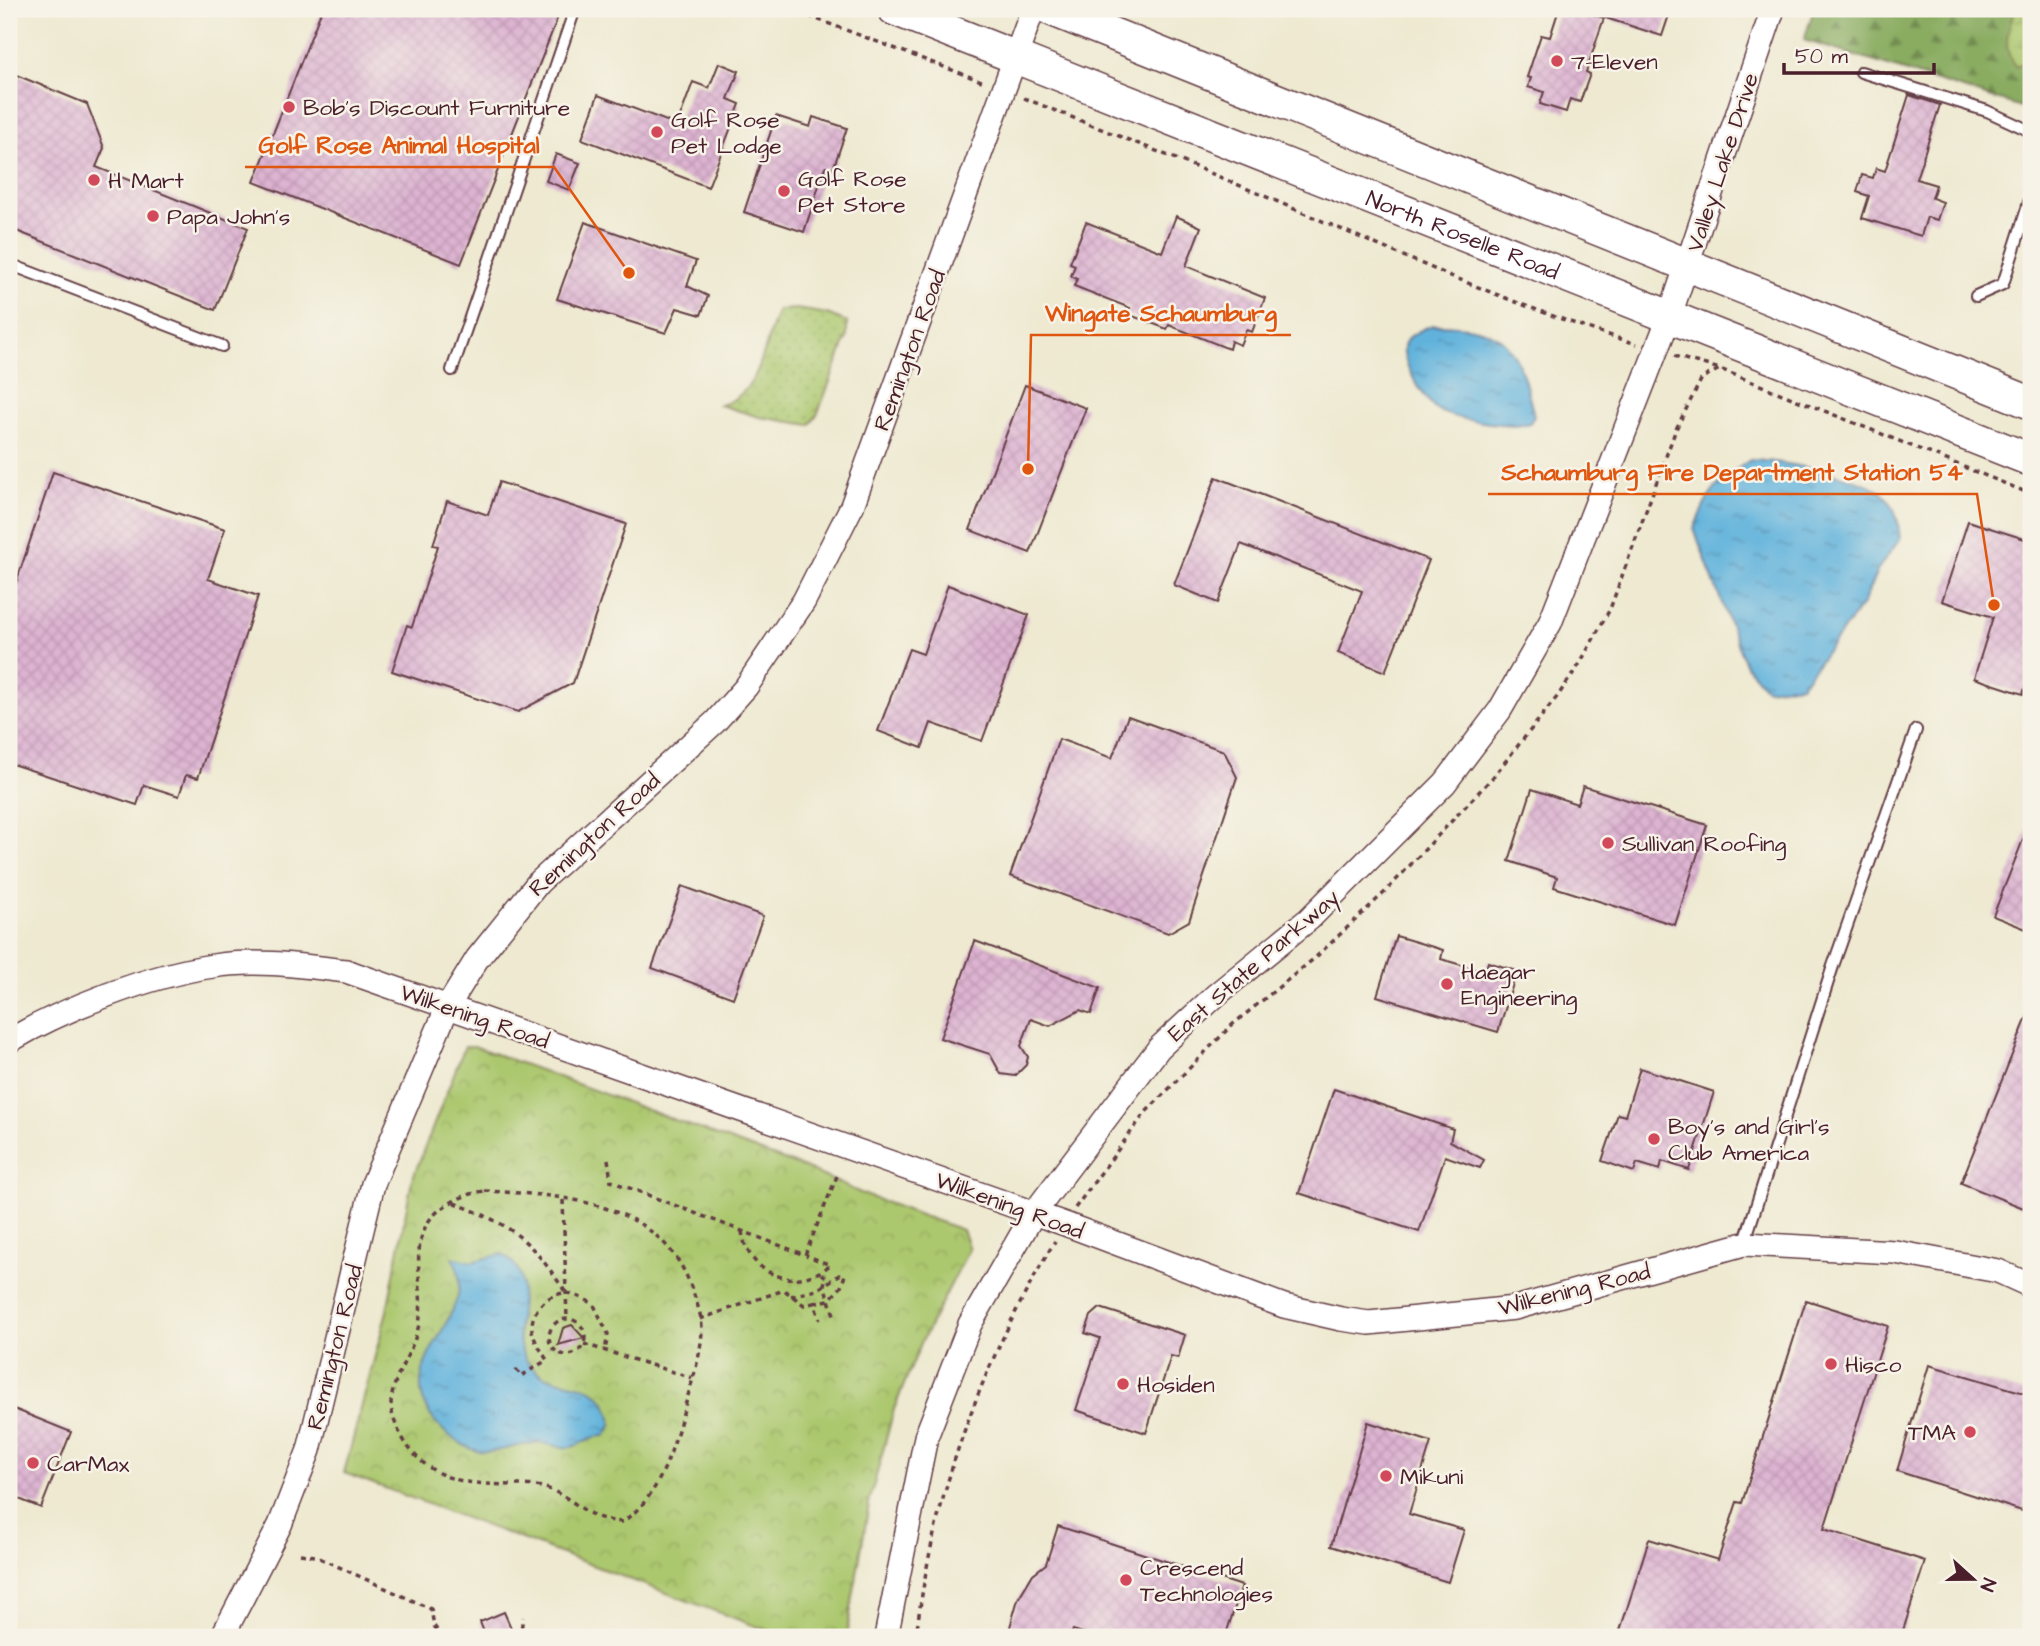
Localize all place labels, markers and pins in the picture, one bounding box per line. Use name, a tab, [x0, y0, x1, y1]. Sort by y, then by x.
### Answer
place label: 7-Eleven	[1571, 46, 1658, 78]
marker: 7-Eleven	[1549, 53, 1565, 69]
place label: Bob's Discount Furniture	[303, 92, 570, 124]
marker: Bob's Discount Furniture	[281, 99, 297, 115]
place label: Golf Rose Pet Lodge	[671, 104, 782, 163]
callout: Golf Rose Animal Hospital	[245, 122, 554, 167]
marker: Golf Rose Pet Lodge	[649, 124, 665, 140]
place label: Golf Rose Pet Store	[798, 163, 907, 221]
place label: H Mart	[108, 165, 185, 197]
marker: H Mart	[86, 172, 102, 188]
marker: Golf Rose Pet Store	[776, 183, 792, 199]
place label: Papa John's	[167, 201, 290, 233]
marker: Papa John's	[145, 208, 161, 224]
callout: Wingate Schaumburg	[1031, 290, 1291, 335]
callout: Schaumburg Fire Department Station 54	[1488, 449, 1977, 494]
place label: Sullivan Roofing	[1622, 828, 1786, 861]
marker: Sullivan Roofing	[1600, 835, 1616, 851]
place label: Haegar Engineering	[1461, 956, 1578, 1015]
marker: Haegar Engineering	[1439, 976, 1455, 992]
place label: Boy's and Girl's Club America	[1668, 1111, 1830, 1169]
marker: Boy's and Girl's Club America	[1646, 1131, 1662, 1147]
place label: Hisco	[1845, 1349, 1902, 1381]
marker: Hisco	[1823, 1356, 1839, 1372]
place label: Hosiden	[1137, 1369, 1215, 1401]
marker: Hosiden	[1115, 1376, 1131, 1392]
place label: TMA	[1908, 1417, 1956, 1449]
marker: TMA	[1962, 1424, 1978, 1440]
place label: CarMax	[47, 1448, 129, 1480]
marker: CarMax	[25, 1455, 41, 1471]
place label: Mikuni	[1400, 1461, 1464, 1493]
marker: Mikuni	[1378, 1468, 1394, 1484]
place label: Crescend Technologies	[1140, 1552, 1273, 1611]
marker: Crescend Technologies	[1118, 1572, 1134, 1588]

